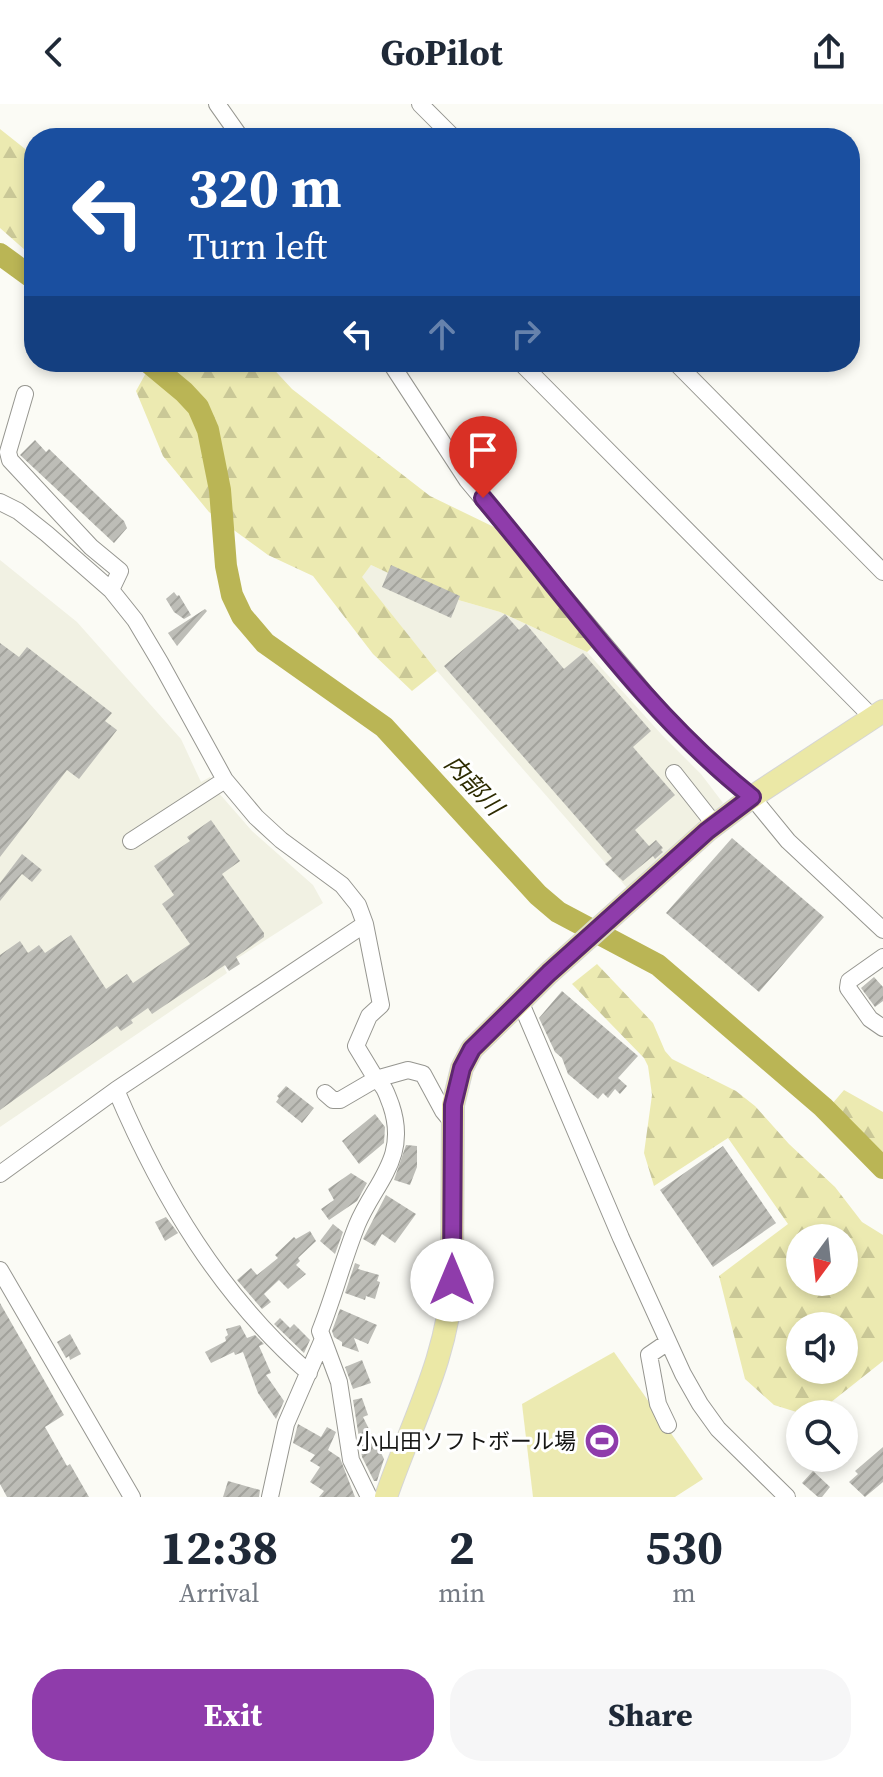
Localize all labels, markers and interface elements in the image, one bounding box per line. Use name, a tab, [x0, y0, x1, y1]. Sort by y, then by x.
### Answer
text: GoPilot	[380, 28, 503, 77]
icon: back	[32, 30, 76, 74]
icon: share	[807, 30, 851, 74]
text: 320 m	[188, 149, 342, 226]
icon: left	[56, 160, 160, 264]
text: Turn left	[188, 222, 327, 271]
icon: left	[336, 312, 380, 356]
icon: ahead	[420, 312, 464, 356]
icon: right	[504, 312, 548, 356]
pin	[449, 416, 517, 498]
icon: arrive	[461, 428, 505, 472]
water label: 内部川	[437, 747, 513, 825]
north arrow	[786, 1224, 858, 1296]
map controls	[786, 1224, 858, 1472]
position arrow	[410, 1238, 494, 1322]
button: sound	[786, 1312, 858, 1384]
button: search	[786, 1400, 858, 1472]
sports icon: 小山田ソフトボール場	[583, 1422, 621, 1460]
place label: 小山田ソフトボール場	[356, 1426, 576, 1456]
text: 12:38	[160, 1514, 278, 1580]
text: 2	[449, 1514, 475, 1580]
text: 530	[645, 1514, 723, 1580]
text: Arrival	[179, 1575, 259, 1611]
text: min	[438, 1575, 485, 1611]
text: m	[672, 1575, 696, 1611]
button: Exit	[32, 1669, 434, 1761]
button: Share	[450, 1669, 851, 1761]

